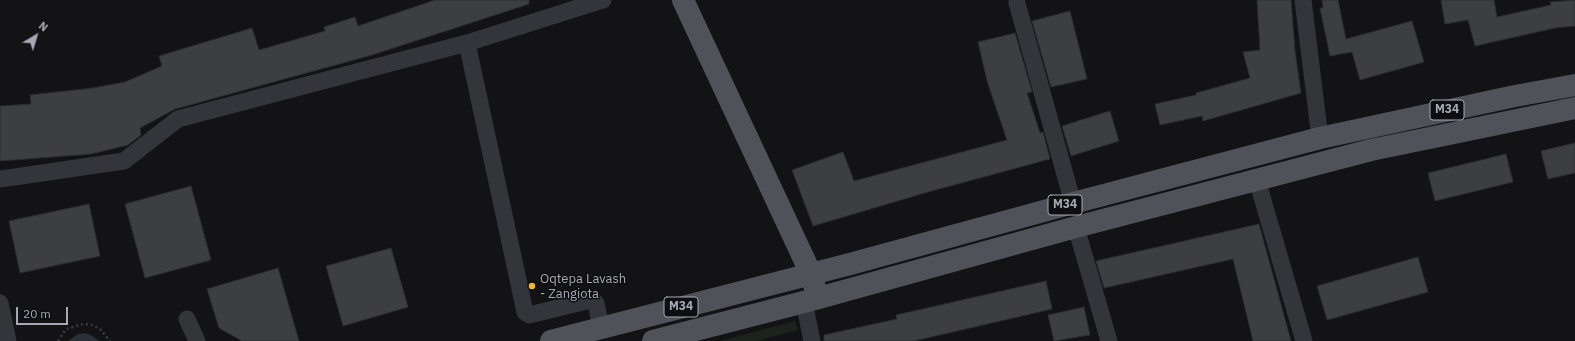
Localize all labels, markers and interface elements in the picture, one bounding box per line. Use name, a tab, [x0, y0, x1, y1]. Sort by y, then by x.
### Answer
north arrow	[16, 16, 56, 56]
text: N	[36, 19, 51, 35]
road number: M34	[1430, 100, 1464, 120]
road number: M34	[1048, 195, 1082, 215]
place label: Oqtepa Lavash - Zangiota	[540, 271, 626, 302]
marker: Oqtepa Lavash - Zangiota	[527, 281, 537, 291]
road number: M34	[664, 297, 698, 317]
scale bar	[18, 299, 70, 325]
text: 20 m	[23, 306, 51, 321]

